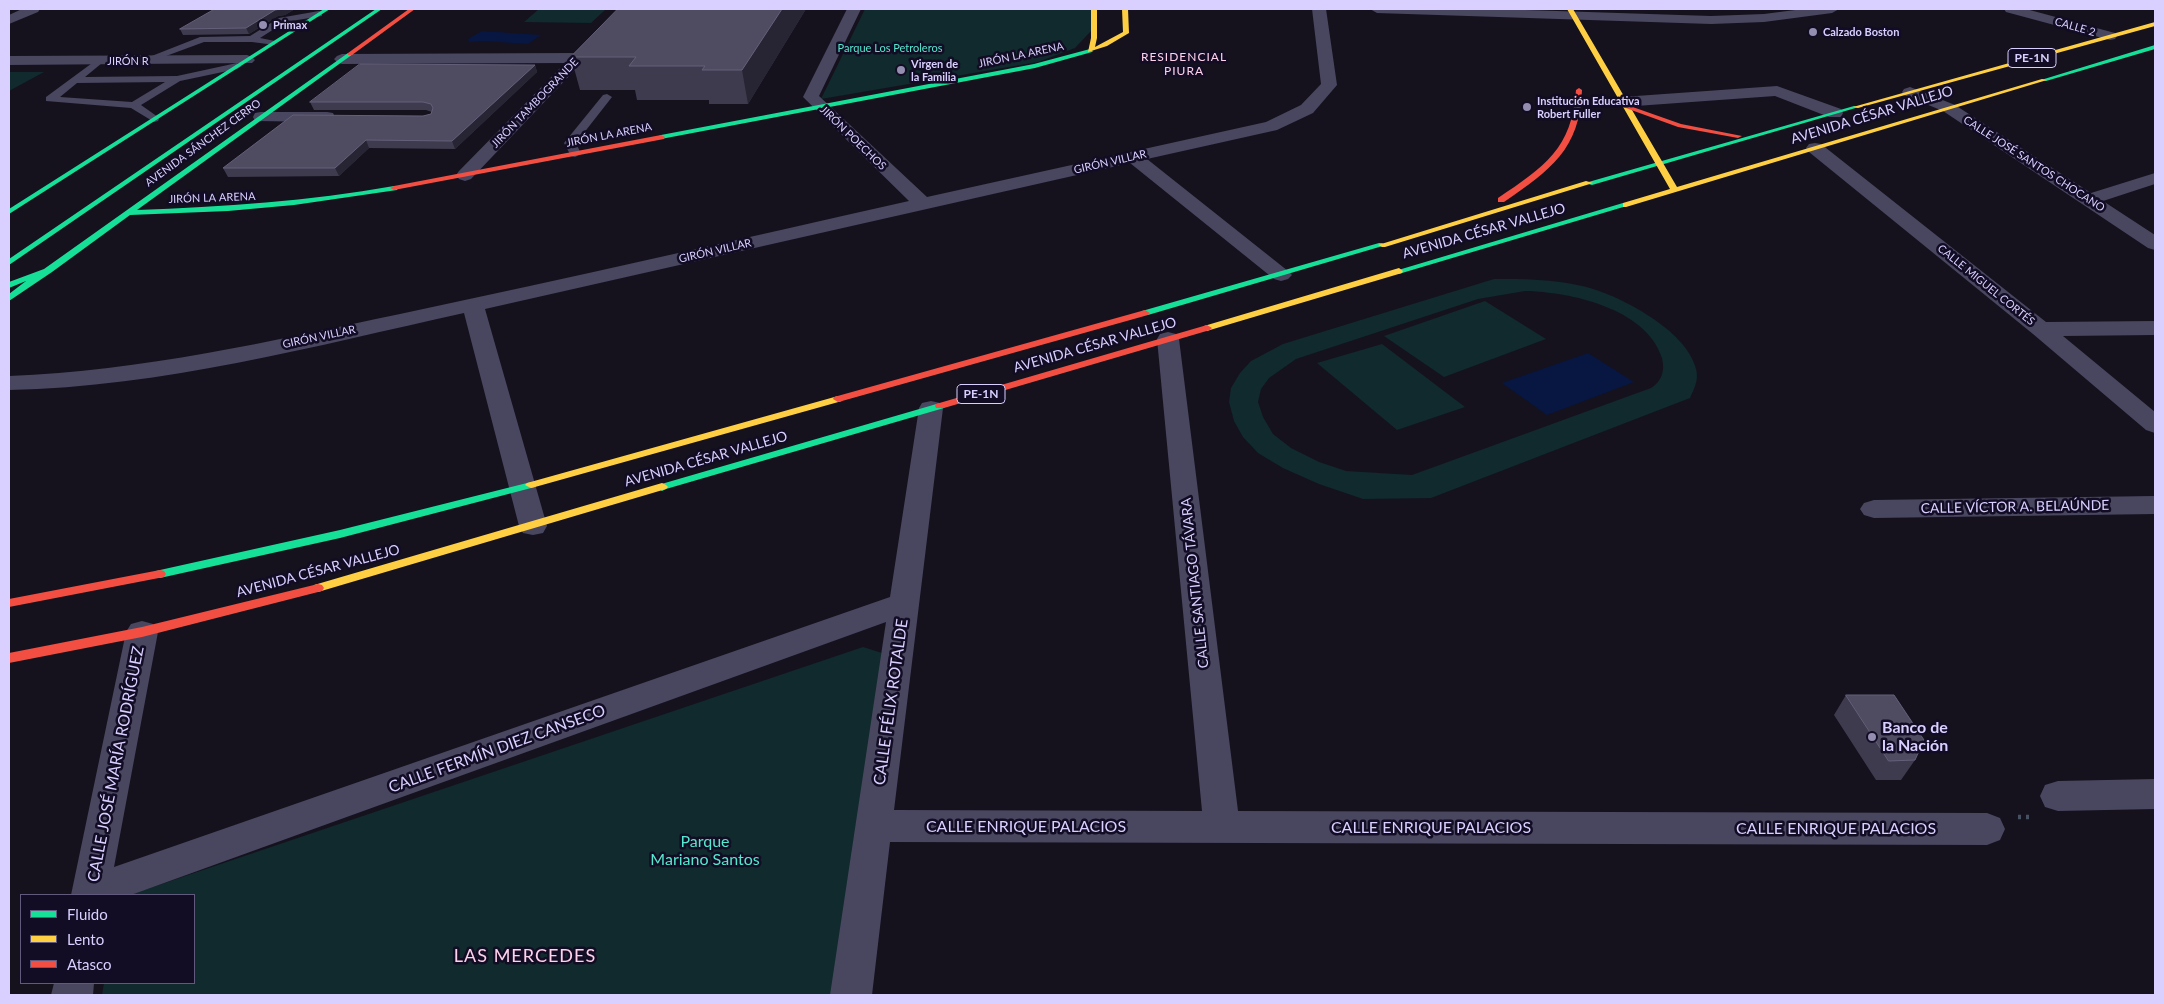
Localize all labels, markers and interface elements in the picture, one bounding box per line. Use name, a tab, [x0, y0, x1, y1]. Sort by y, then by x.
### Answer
street label: CALLE 2	[2053, 15, 2097, 39]
place label: Primax	[273, 18, 307, 32]
marker: Primax	[257, 19, 269, 31]
place label: Calzado Boston	[1823, 25, 1899, 39]
marker: Calzado Boston	[1807, 26, 1819, 38]
street label: JIRÓN LA ARENA	[977, 39, 1065, 71]
park label: Parque Los Petroleros	[838, 41, 942, 55]
road number: PE-1N	[2008, 48, 2056, 68]
district label: RESIDENCIAL PIURA	[1140, 50, 1228, 78]
street label: JIRÓN R	[107, 54, 149, 68]
street label: JIRÓN TAMBOGRANDE	[489, 55, 581, 151]
place label: Virgen de la Familia	[911, 57, 958, 83]
marker: Virgen de la Familia	[895, 64, 907, 76]
street label: AVENIDA CÉSAR VALLEJO	[1789, 82, 1955, 148]
place label: Institución Educativa Robert Fuller	[1537, 94, 1640, 120]
street label: AVENIDA SÁNCHEZ CERRO	[143, 97, 263, 189]
marker: Institución Educativa Robert Fuller	[1521, 101, 1533, 113]
street label: JIRÓN POECHOS	[817, 103, 889, 173]
street label: CALLE JOSÉ SANTOS CHOCANO	[1961, 113, 2107, 215]
street label: JIRÓN LA ARENA	[565, 120, 653, 150]
street label: GIRÓN VILLAR	[1072, 147, 1148, 177]
street label: JIRÓN LA ARENA	[168, 190, 256, 206]
street label: AVENIDA CÉSAR VALLEJO	[1401, 200, 1567, 262]
street label: GIRÓN VILLAR	[677, 236, 753, 266]
street label: CALLE MIGUEL CORTÉS	[1935, 242, 2037, 328]
street label: AVENIDA CÉSAR VALLEJO	[1012, 314, 1178, 376]
street label: GIRÓN VILLAR	[281, 323, 357, 351]
road number: PE-1N	[957, 384, 1005, 404]
street label: AVENIDA CÉSAR VALLEJO	[623, 428, 789, 490]
street label: CALLE SANTIAGO TÁVARA	[1178, 497, 1212, 669]
street label: CALLE VÍCTOR A. BELAÚNDE	[1921, 497, 2109, 517]
street label: AVENIDA CÉSAR VALLEJO	[234, 541, 402, 601]
street label: CALLE FÉLIX ROTALDE	[870, 618, 912, 786]
street label: CALLE JOSÉ MARÍA RODRÍGUEZ	[84, 645, 148, 883]
street label: CALLE FERMÍN DIEZ CANSECO	[386, 701, 608, 797]
place label: Banco de la Nación	[1882, 718, 1948, 756]
marker: Banco de la Nación	[1866, 731, 1878, 743]
street label: CALLE ENRIQUE PALACIOS	[926, 817, 1126, 837]
street label: CALLE ENRIQUE PALACIOS	[1331, 818, 1531, 838]
street label: CALLE ENRIQUE PALACIOS	[1736, 819, 1936, 839]
park label: Parque Mariano Santos	[650, 832, 760, 870]
legend	[20, 894, 195, 984]
text: Fluido	[67, 905, 108, 923]
text: Lento	[67, 930, 104, 948]
district label: LAS MERCEDES	[452, 945, 598, 967]
text: Atasco	[67, 955, 112, 973]

